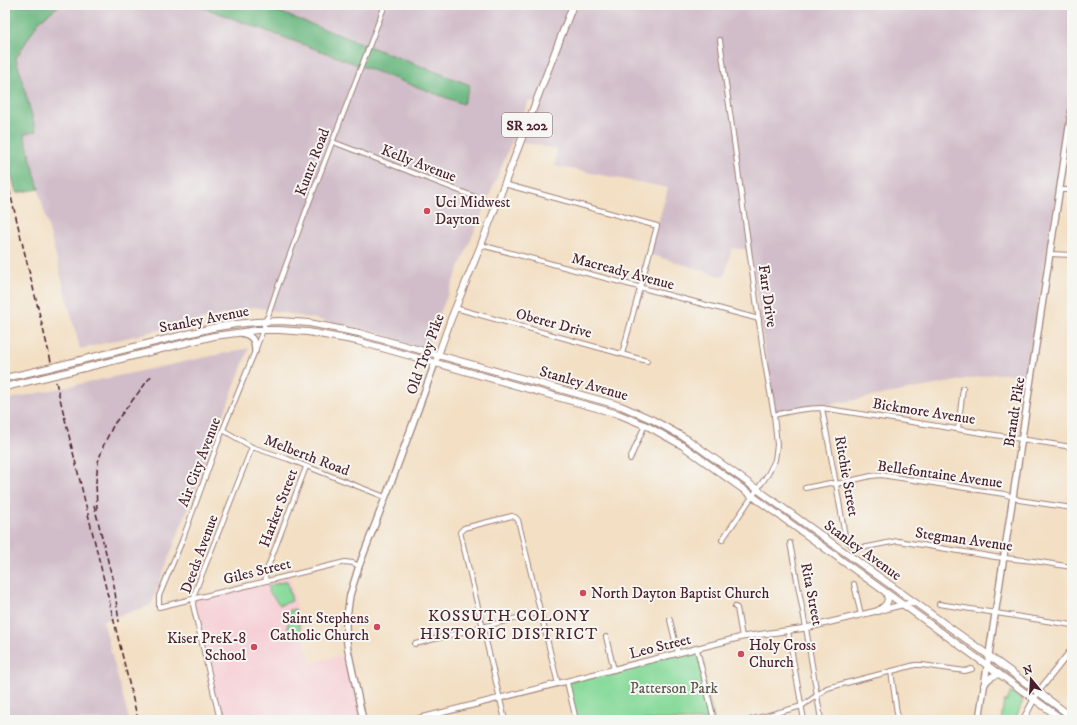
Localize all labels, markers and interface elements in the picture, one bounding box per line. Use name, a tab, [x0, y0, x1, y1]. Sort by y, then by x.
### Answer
road number: SR 202	[502, 113, 552, 137]
street label: Kuntz Road	[291, 125, 334, 199]
street label: Kelly Avenue	[379, 140, 459, 186]
place label: Uci Midwest Dayton	[435, 193, 511, 229]
marker: Uci Midwest Dayton	[422, 206, 432, 216]
street label: Macready Avenue	[569, 249, 676, 294]
street label: Farr Drive	[754, 264, 781, 329]
street label: Stanley Avenue	[158, 301, 251, 338]
street label: Oberer Drive	[514, 304, 594, 343]
street label: Old Troy Pike	[402, 311, 449, 397]
street label: Stanley Avenue	[537, 362, 630, 405]
street label: Brandt Pike	[1000, 376, 1029, 449]
street label: Bickmore Avenue	[871, 394, 977, 429]
street label: Air City Avenue	[174, 415, 225, 510]
street label: Melberth Road	[261, 430, 353, 481]
street label: Ritchie Street	[830, 434, 863, 518]
street label: Bellefontaine Avenue	[876, 456, 1004, 493]
street label: Harker Street	[255, 466, 302, 550]
street label: Deeds Avenue	[176, 512, 223, 596]
street label: Stanley Avenue	[820, 516, 905, 585]
street label: Stegman Avenue	[914, 523, 1014, 556]
street label: Giles Street	[221, 554, 293, 589]
street label: Rita Street	[796, 561, 827, 627]
place label: North Dayton Baptist Church	[591, 584, 770, 603]
marker: North Dayton Baptist Church	[578, 588, 588, 598]
district label: KOSSUTH COLONY HISTORIC DISTRICT	[420, 606, 598, 644]
place label: Saint Stephens Catholic Church	[270, 609, 369, 645]
marker: Saint Stephens Catholic Church	[372, 622, 382, 632]
place label: Kiser PreK-8 School	[167, 629, 246, 665]
street label: Leo Street	[627, 630, 693, 663]
place label: Holy Cross Church	[749, 636, 816, 672]
marker: Kiser PreK-8 School	[249, 642, 259, 652]
marker: Holy Cross Church	[736, 649, 746, 659]
north arrow	[1011, 659, 1051, 699]
text: N	[1022, 662, 1035, 678]
park label: Patterson Park	[630, 679, 718, 698]

